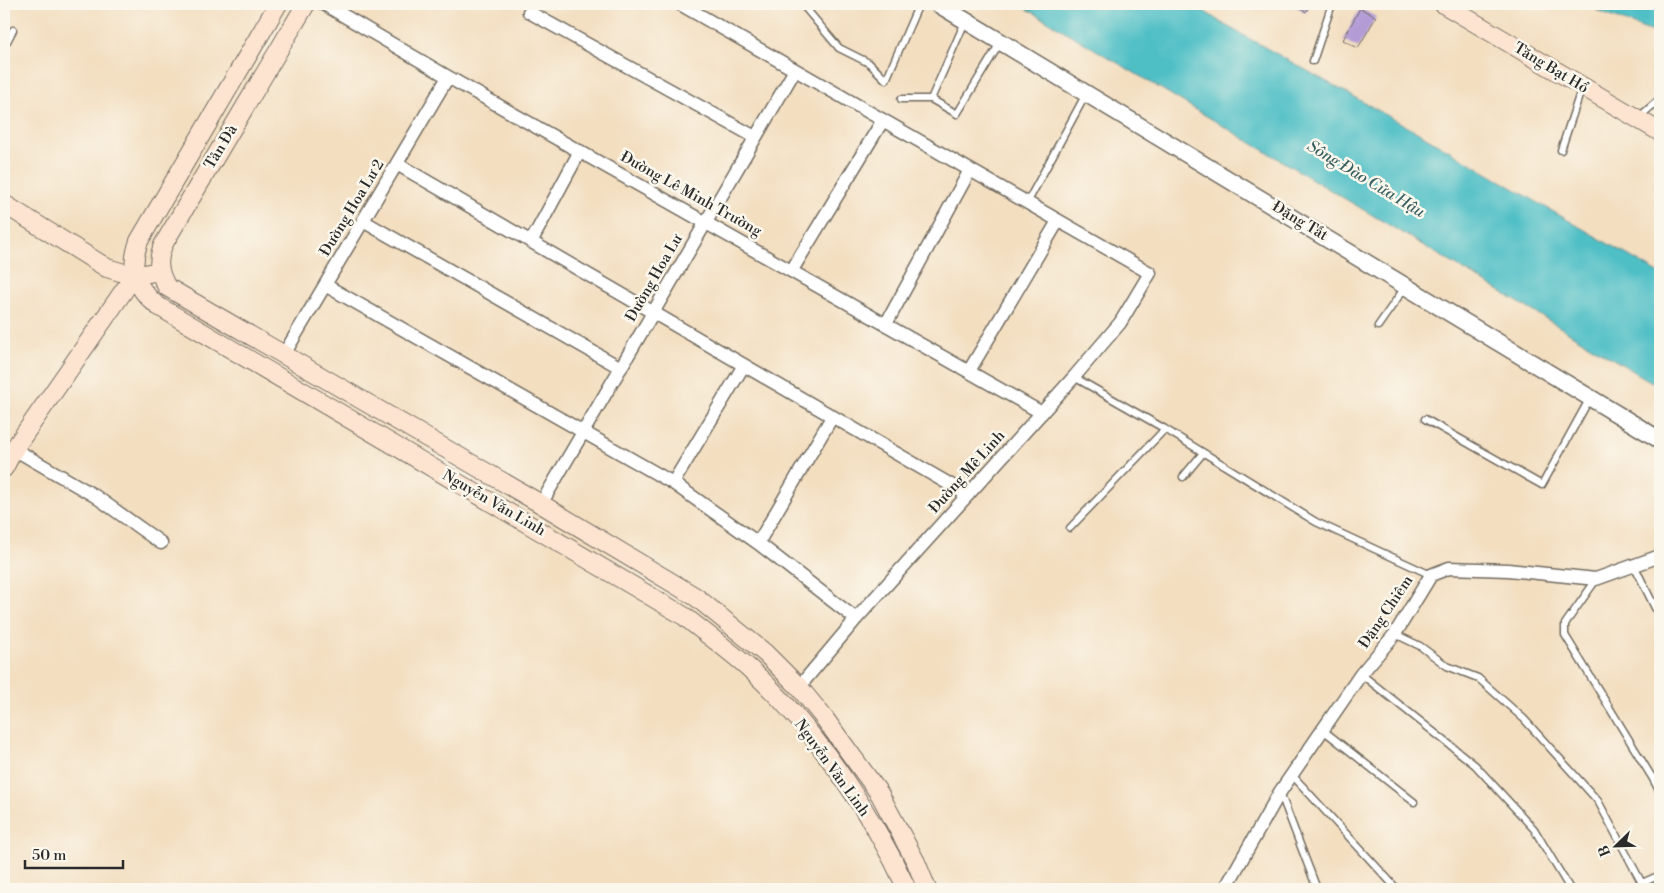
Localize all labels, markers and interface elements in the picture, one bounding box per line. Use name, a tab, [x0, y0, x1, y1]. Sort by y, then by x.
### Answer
street label: Tăng Bạt Hổ	[1510, 38, 1592, 98]
street label: Tản Đà	[200, 121, 242, 173]
water label: Sông Đào Cửa Hậu	[1303, 136, 1429, 222]
street label: Đường Lê Minh Trường	[617, 147, 765, 241]
street label: Đường Hoa Lư 2	[316, 156, 388, 260]
street label: Đặng Tất	[1269, 197, 1332, 245]
street label: Đường Hoa Lư	[621, 230, 687, 325]
street label: Đường Mê Linh	[925, 427, 1009, 517]
street label: Nguyễn Văn Linh	[439, 466, 549, 540]
street label: Đặng Chiêm	[1355, 572, 1417, 652]
street label: Nguyễn Văn Linh	[790, 716, 874, 821]
north arrow	[1592, 820, 1642, 870]
scale bar	[25, 838, 122, 870]
text: B	[1595, 842, 1615, 859]
text: 50 m	[32, 846, 66, 865]

